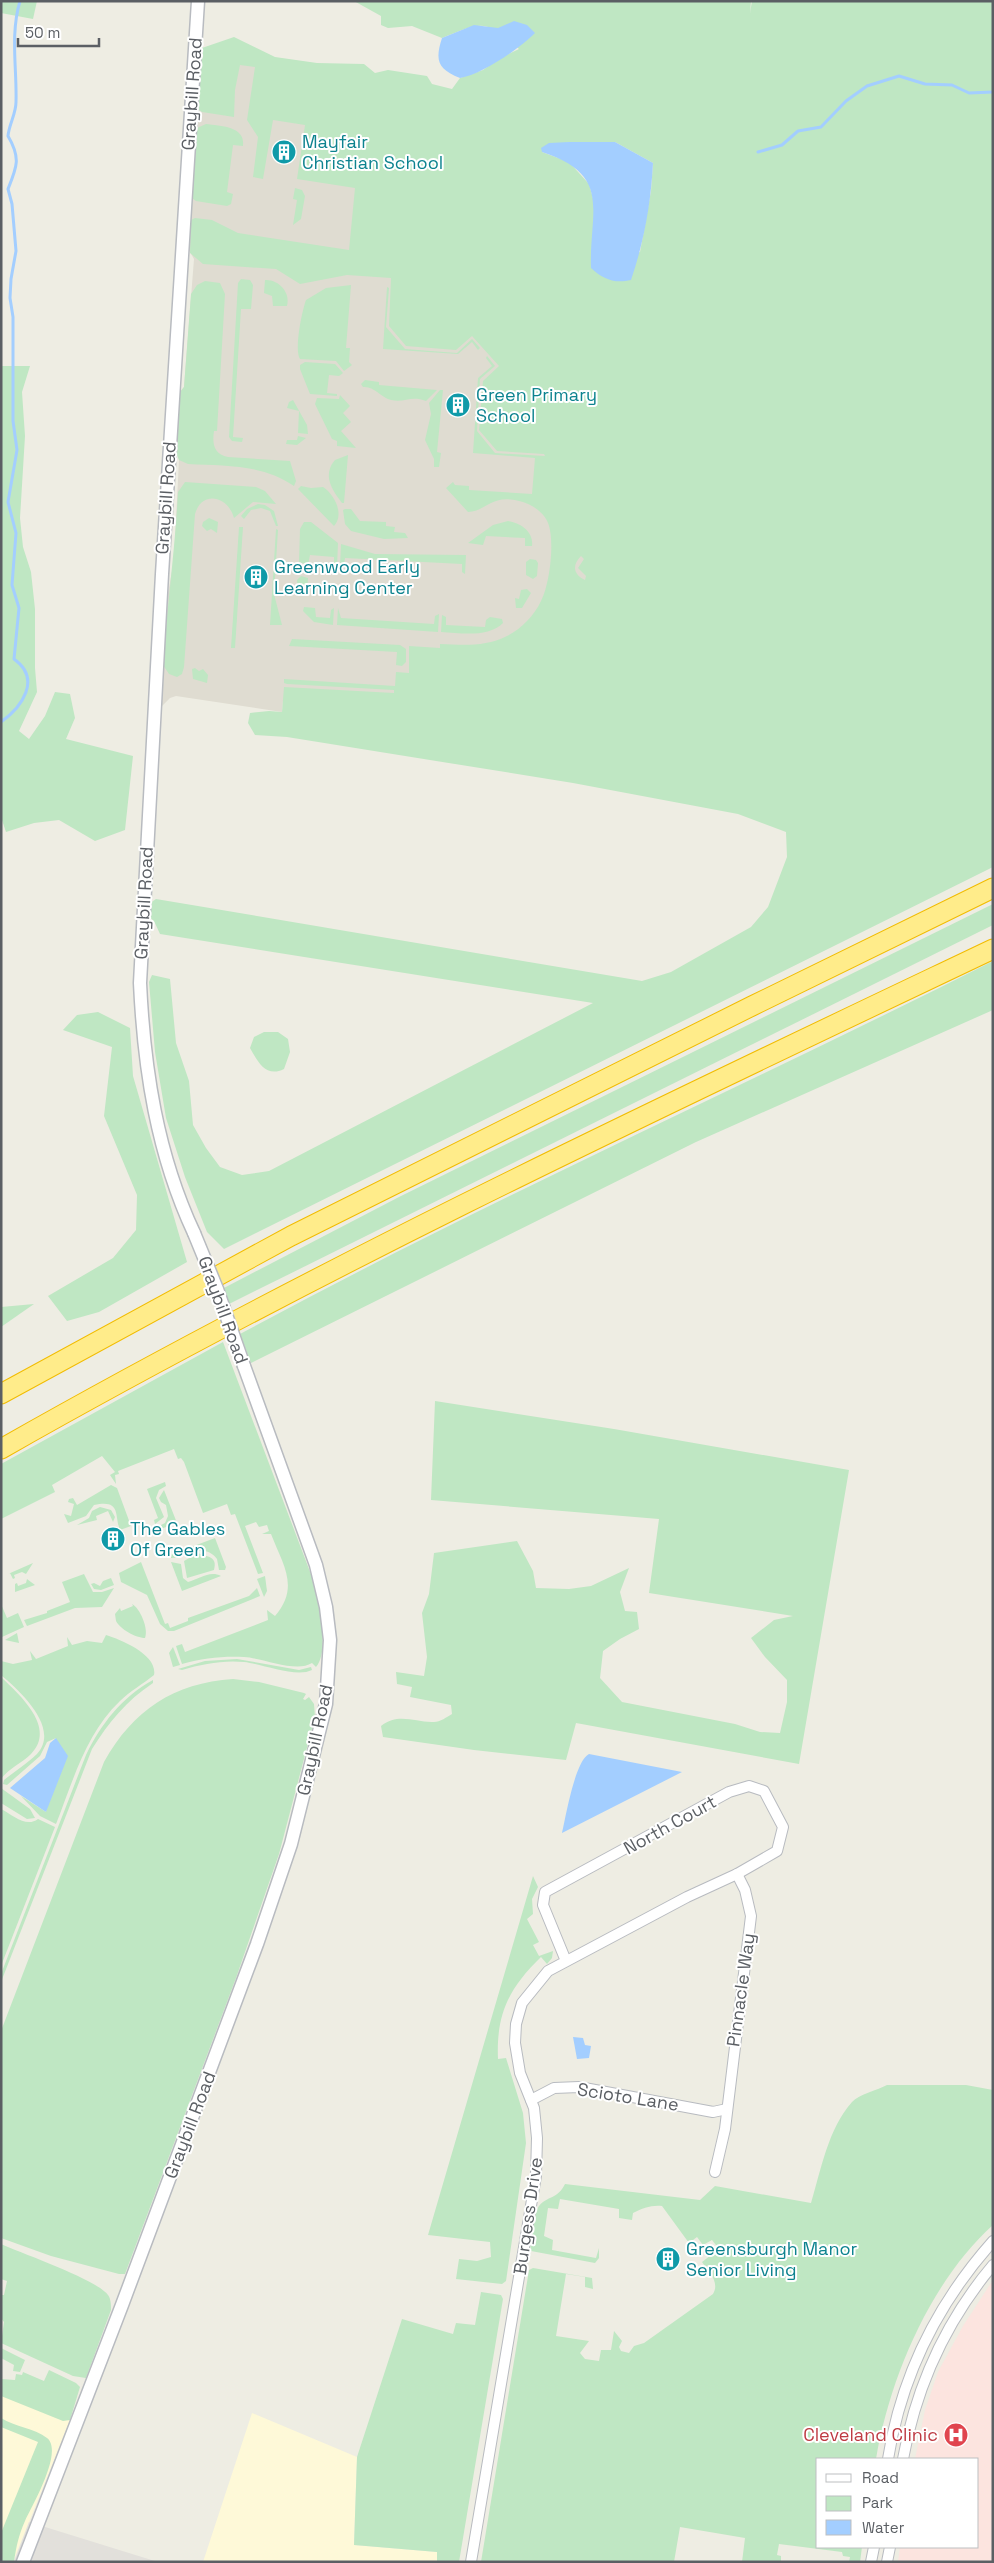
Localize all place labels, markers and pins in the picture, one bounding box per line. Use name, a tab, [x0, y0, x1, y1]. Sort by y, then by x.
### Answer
place label: Mayfair Christian School	[302, 130, 443, 174]
building icon: Mayfair Christian School	[271, 139, 297, 165]
place label: Green Primary School	[476, 383, 597, 427]
building icon: Green Primary School	[445, 392, 471, 418]
place label: Greenwood Early Learning Center	[274, 555, 420, 599]
building icon: Greenwood Early Learning Center	[243, 564, 269, 590]
place label: The Gables Of Green	[130, 1517, 225, 1561]
building icon: The Gables Of Green	[100, 1526, 126, 1552]
place label: Greensburgh Manor Senior Living	[686, 2237, 858, 2281]
building icon: Greensburgh Manor Senior Living	[655, 2246, 681, 2272]
hospital icon: Cleveland Clinic	[943, 2422, 969, 2448]
place label: Cleveland Clinic	[803, 2423, 938, 2446]

